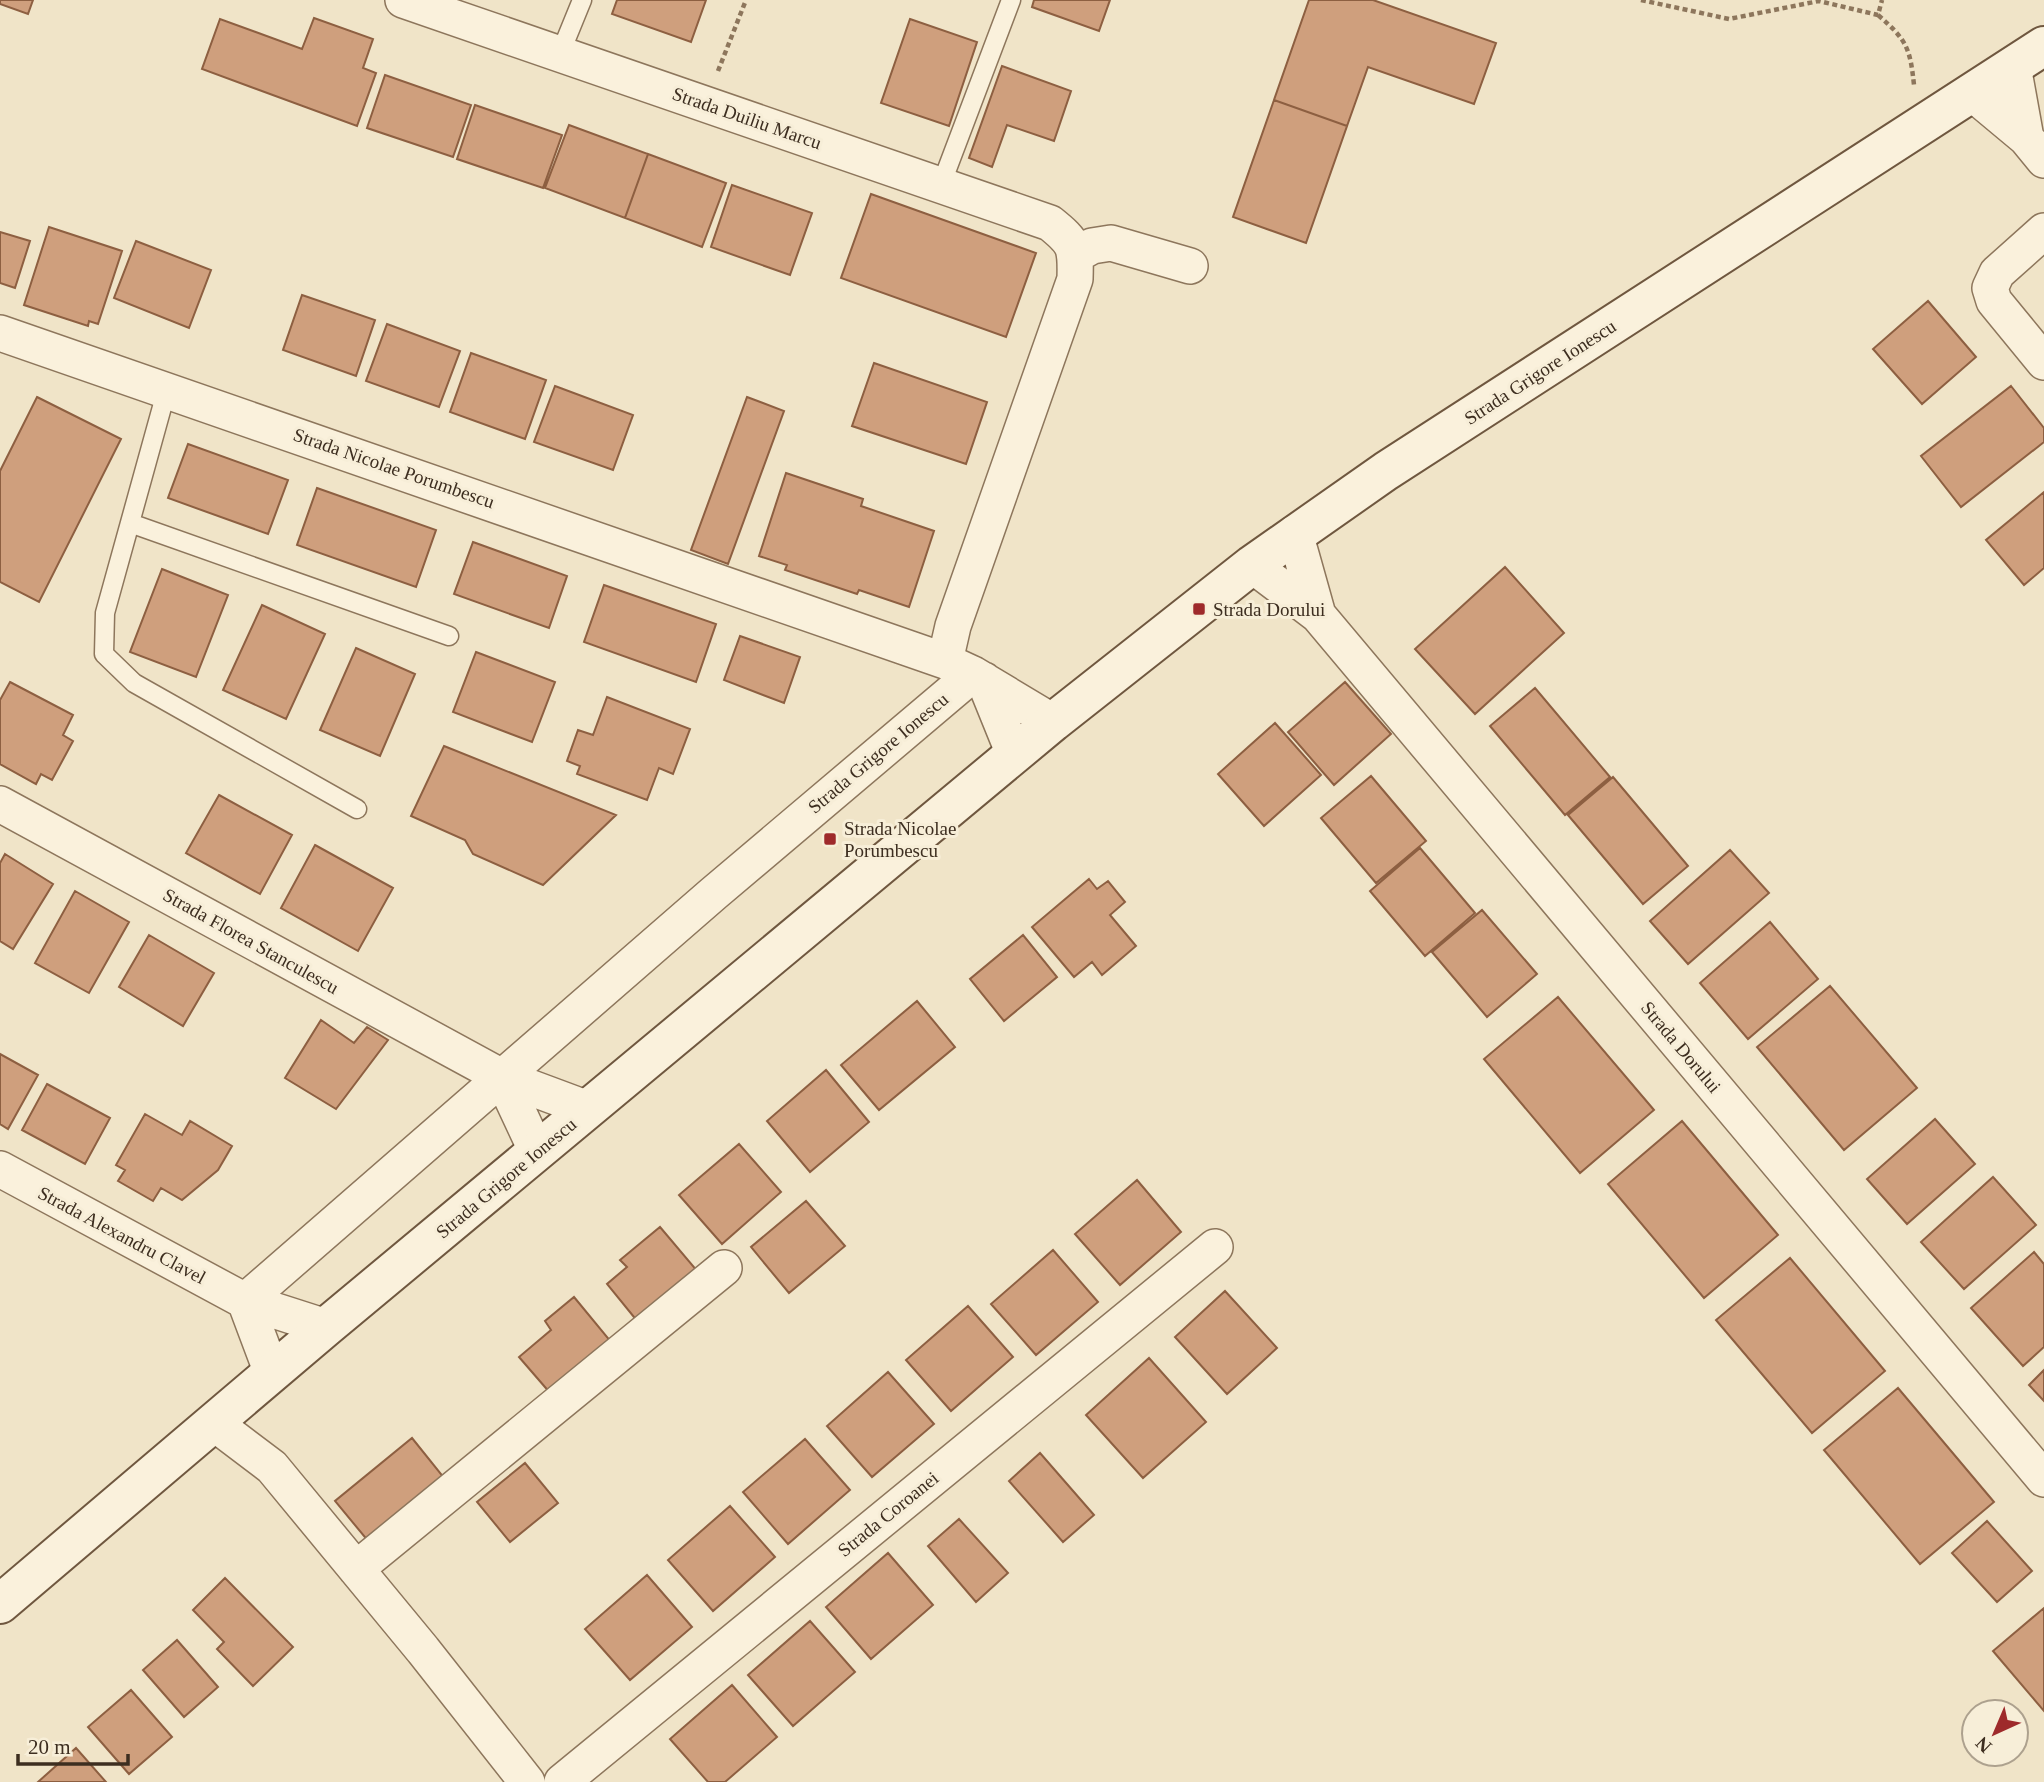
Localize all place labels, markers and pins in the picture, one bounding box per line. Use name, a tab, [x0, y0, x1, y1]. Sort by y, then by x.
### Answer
place label: Strada Dorului	[1213, 599, 1325, 620]
marker: Strada Dorului	[1191, 601, 1207, 617]
place label: Strada Nicolae Porumbescu	[844, 818, 956, 861]
marker: Strada Nicolae Porumbescu	[822, 831, 838, 847]

